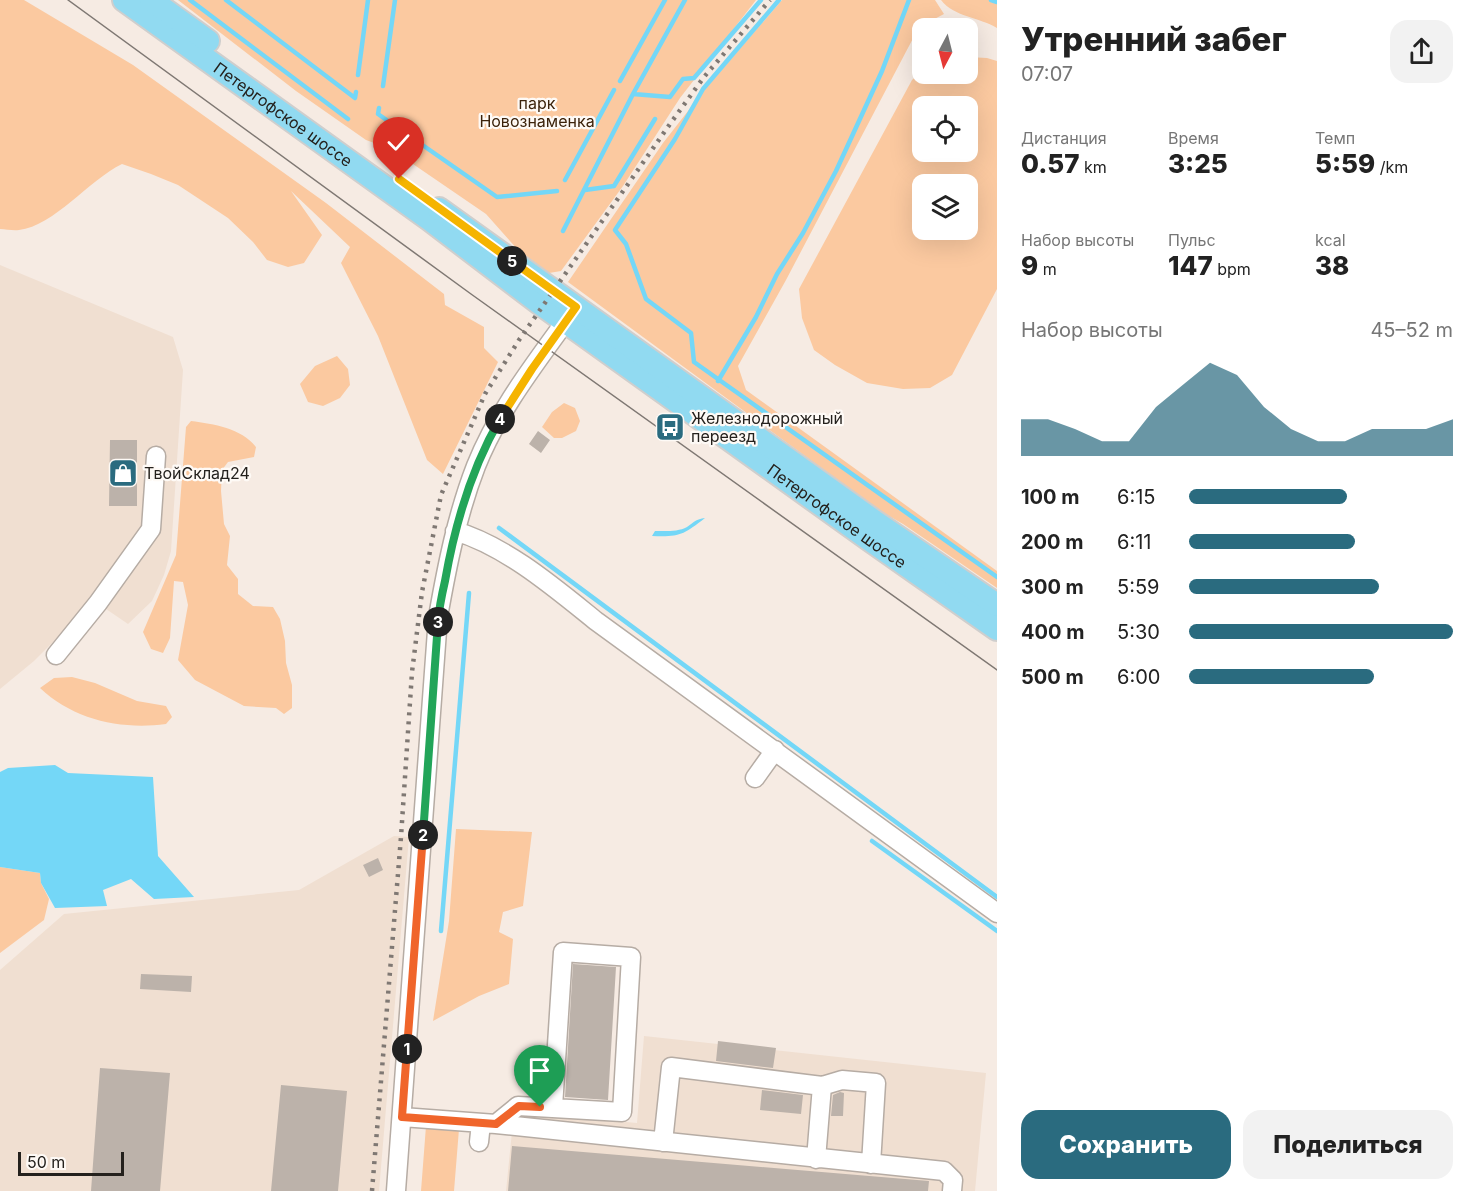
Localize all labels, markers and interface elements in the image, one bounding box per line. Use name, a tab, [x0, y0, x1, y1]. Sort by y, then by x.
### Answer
north arrow	[912, 18, 978, 84]
map controls	[912, 18, 978, 240]
text: Утренний забег	[1021, 19, 1287, 59]
button: share	[1390, 20, 1453, 83]
street label: Петергофское шоссе	[210, 58, 357, 171]
text: 07:07	[1021, 62, 1073, 86]
park label: парк Новознаменка	[479, 93, 595, 131]
button: locate	[912, 96, 978, 162]
pin	[373, 117, 424, 179]
icon: check	[382, 126, 415, 159]
text: Дистанция	[1021, 128, 1107, 148]
text: Время	[1168, 128, 1219, 148]
text: Темп	[1315, 128, 1355, 148]
text: 0.57	[1021, 148, 1080, 179]
text: 3:25	[1168, 148, 1228, 179]
text: 5:59	[1315, 148, 1375, 179]
text: km	[1080, 157, 1107, 177]
text: /km	[1375, 157, 1408, 177]
button: layers	[912, 174, 978, 240]
text: Набор высоты	[1021, 230, 1134, 250]
text: Пульс	[1168, 230, 1216, 250]
text: kcal	[1315, 230, 1346, 250]
pin: 5	[497, 246, 527, 276]
text: 9	[1021, 250, 1038, 281]
text: 147	[1168, 250, 1213, 281]
text: 38	[1315, 250, 1349, 281]
text: 5	[507, 251, 517, 271]
text: m	[1038, 259, 1057, 279]
text: bpm	[1213, 259, 1251, 279]
text: Набор высоты	[1021, 318, 1163, 342]
text: 45–52 m	[1370, 318, 1453, 342]
pin: 4	[485, 404, 515, 434]
place label: Железнодорожный переезд	[691, 408, 843, 446]
text: 4	[495, 409, 505, 429]
bus stop icon: Железнодорожный переезд	[654, 411, 686, 443]
shop icon: ТвойСклад24	[107, 457, 139, 489]
street label: Петергофское шоссе	[763, 460, 910, 572]
place label: ТвойСклад24	[144, 463, 250, 483]
text: 100 m	[1021, 485, 1080, 509]
text: 6:15	[1117, 485, 1155, 509]
text: 200 m	[1021, 530, 1084, 554]
text: 6:11	[1117, 530, 1151, 554]
text: 300 m	[1021, 575, 1084, 599]
text: 5:59	[1117, 575, 1159, 599]
pin: 3	[423, 607, 453, 637]
text: 3	[433, 612, 443, 632]
text: 400 m	[1021, 620, 1085, 644]
text: 5:30	[1117, 620, 1160, 644]
text: 500 m	[1021, 665, 1084, 689]
text: 6:00	[1117, 665, 1160, 689]
pin: 2	[408, 820, 438, 850]
text: 2	[418, 825, 428, 845]
pin: 1	[392, 1034, 422, 1064]
text: 1	[404, 1039, 410, 1059]
pin	[514, 1045, 565, 1107]
icon: arrive	[523, 1054, 556, 1087]
button: Сохранить	[1021, 1110, 1231, 1179]
button: Поделиться	[1243, 1110, 1453, 1179]
scale bar	[18, 1149, 124, 1176]
text: 50 m	[27, 1152, 65, 1172]

